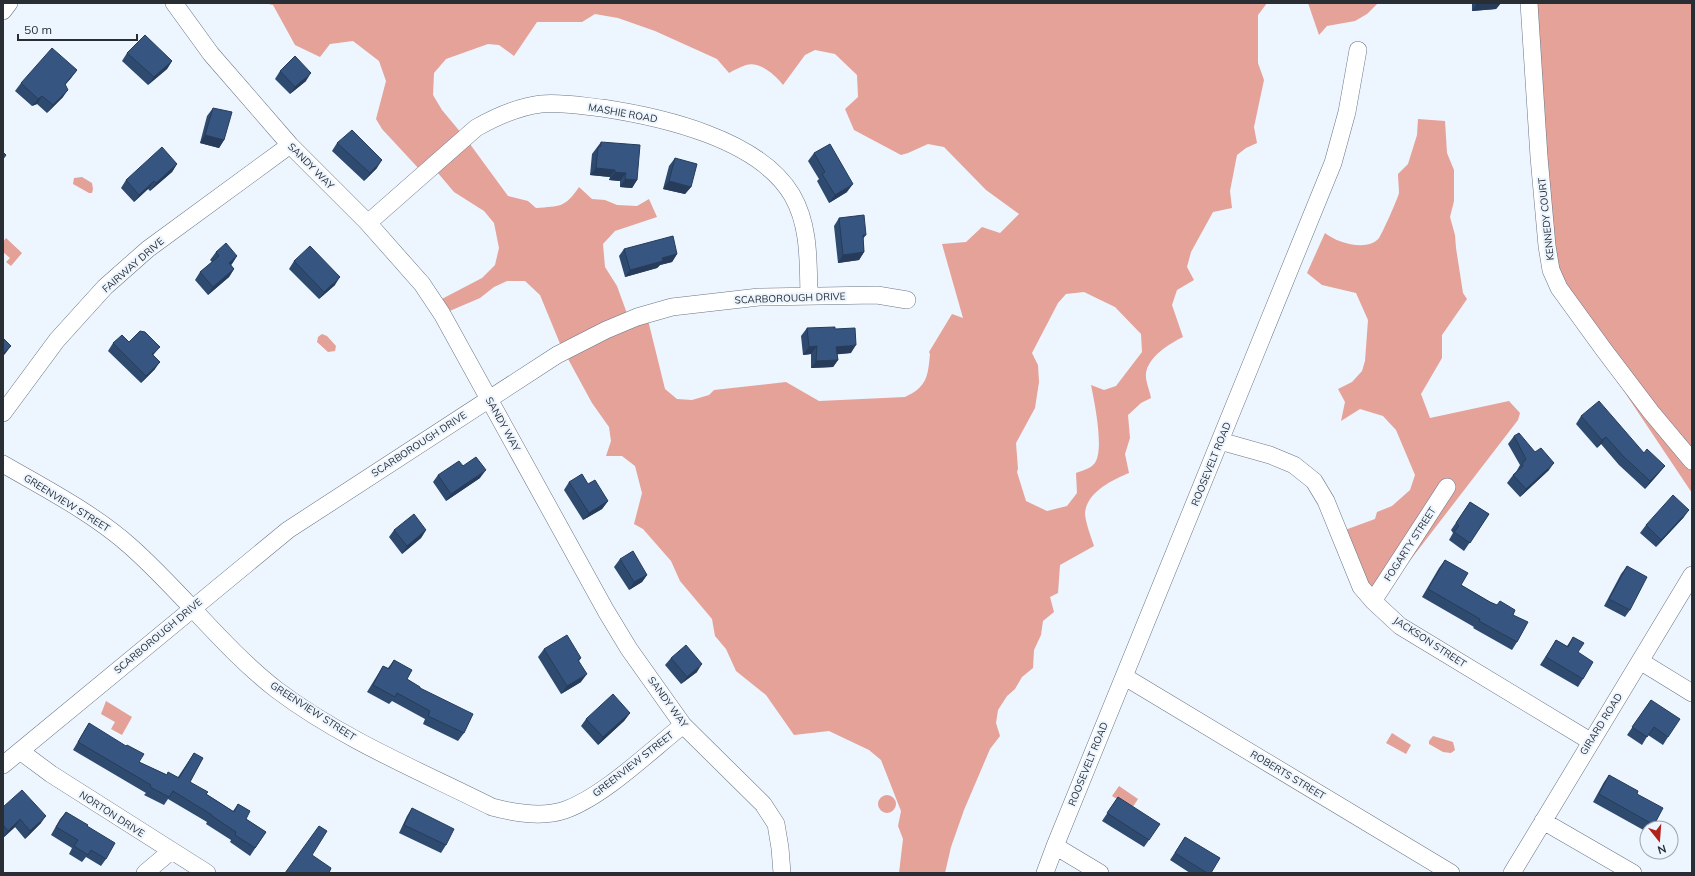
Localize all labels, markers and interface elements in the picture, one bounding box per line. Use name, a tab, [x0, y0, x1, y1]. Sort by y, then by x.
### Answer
scale bar	[18, 16, 137, 42]
text: 50 m	[24, 22, 52, 37]
street label: MASHIE ROAD	[587, 101, 659, 125]
street label: SANDY WAY	[285, 140, 337, 192]
street label: KENNEDY COURT	[1535, 177, 1557, 261]
street label: FAIRWAY DRIVE	[99, 235, 167, 295]
street label: SCARBOROUGH DRIVE	[734, 290, 846, 306]
street label: SANDY WAY	[483, 395, 524, 454]
street label: SCARBOROUGH DRIVE	[369, 408, 469, 480]
street label: ROOSEVELT ROAD	[1188, 420, 1234, 508]
street label: GREENVIEW STREET	[21, 471, 113, 535]
street label: FOGARTY STREET	[1381, 504, 1439, 584]
street label: SCARBOROUGH DRIVE	[111, 595, 205, 677]
street label: JACKSON STREET	[1391, 614, 1469, 670]
street label: SANDY WAY	[645, 674, 691, 731]
street label: GREENVIEW STREET	[268, 679, 358, 743]
street label: GIRARD ROAD	[1577, 691, 1625, 757]
street label: ROOSEVELT ROAD	[1065, 720, 1111, 808]
street label: GREENVIEW STREET	[590, 728, 676, 800]
street label: ROBERTS STREET	[1248, 747, 1328, 803]
street label: NORTON DRIVE	[77, 788, 147, 840]
north arrow	[1639, 820, 1679, 860]
text: N	[1656, 842, 1668, 857]

